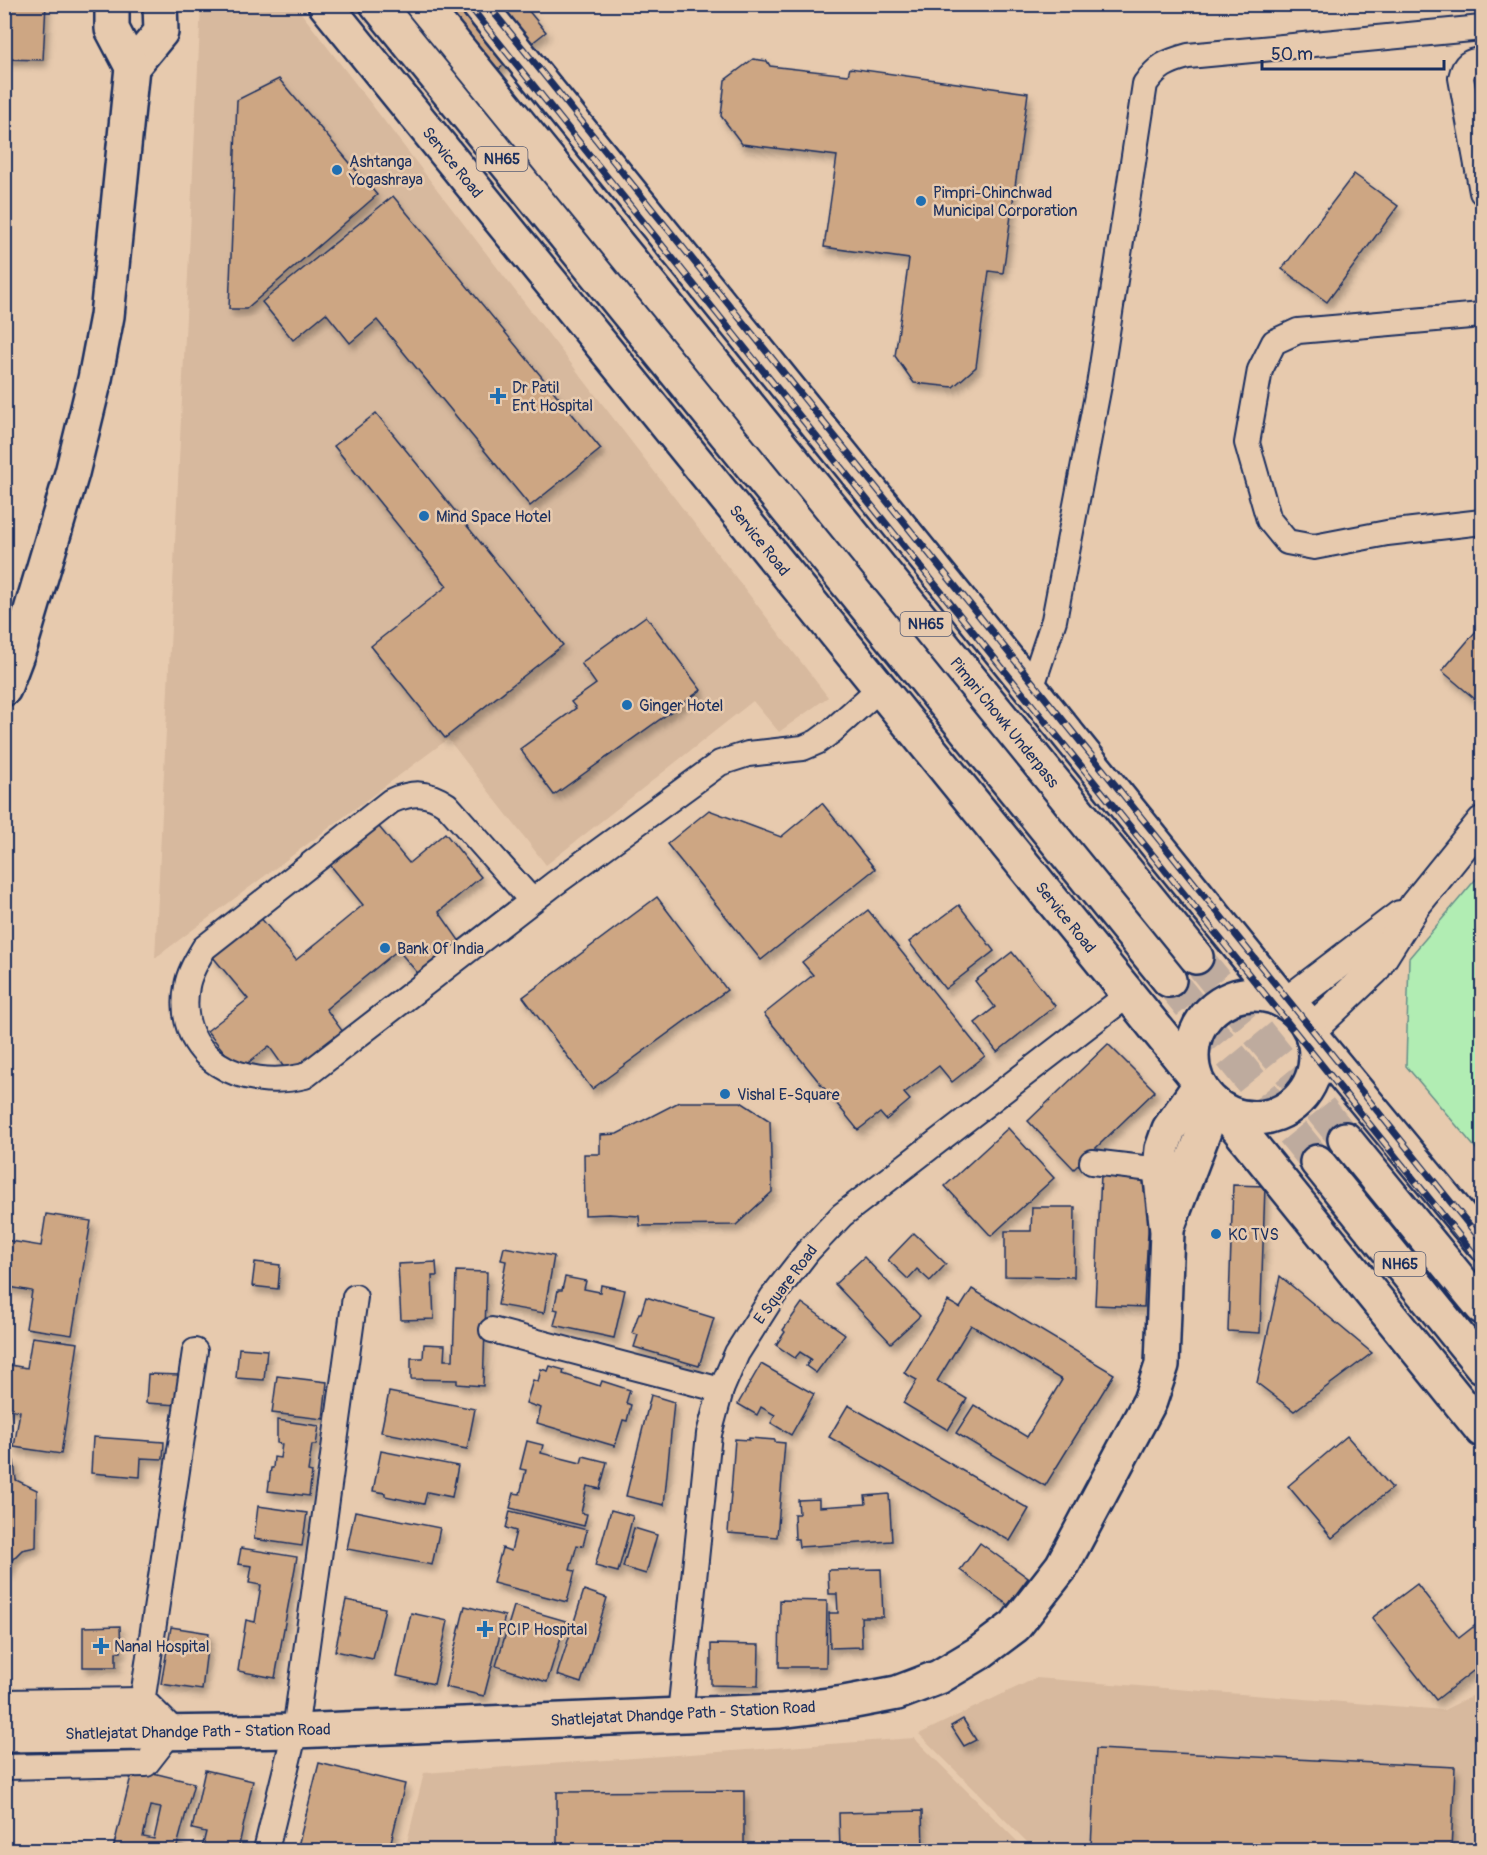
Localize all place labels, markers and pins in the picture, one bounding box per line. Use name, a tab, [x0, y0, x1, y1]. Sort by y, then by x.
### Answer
place label: Ashtanga Yogashraya	[348, 152, 423, 190]
marker: Ashtanga Yogashraya	[330, 163, 344, 177]
place label: Pimpri-Chinchwad Municipal Corporation	[933, 183, 1078, 221]
marker: Pimpri-Chinchwad Municipal Corporation	[914, 194, 928, 208]
place label: Dr Patil Ent Hospital	[512, 378, 593, 416]
marker: Dr Patil Ent Hospital	[489, 387, 507, 405]
place label: Mind Space Hotel	[436, 507, 551, 527]
marker: Mind Space Hotel	[417, 509, 431, 523]
place label: Ginger Hotel	[639, 696, 723, 716]
marker: Ginger Hotel	[620, 698, 634, 712]
place label: Bank Of India	[397, 939, 484, 959]
marker: Bank Of India	[378, 941, 392, 955]
place label: Vishal E-Square	[737, 1085, 840, 1105]
marker: Vishal E-Square	[718, 1087, 732, 1101]
place label: KC TVS	[1228, 1225, 1279, 1245]
marker: KC TVS	[1209, 1227, 1223, 1241]
marker: PCIP Hospital	[476, 1620, 494, 1638]
place label: PCIP Hospital	[498, 1620, 588, 1640]
marker: Nanal Hospital	[92, 1637, 110, 1655]
place label: Nanal Hospital	[114, 1637, 210, 1657]

